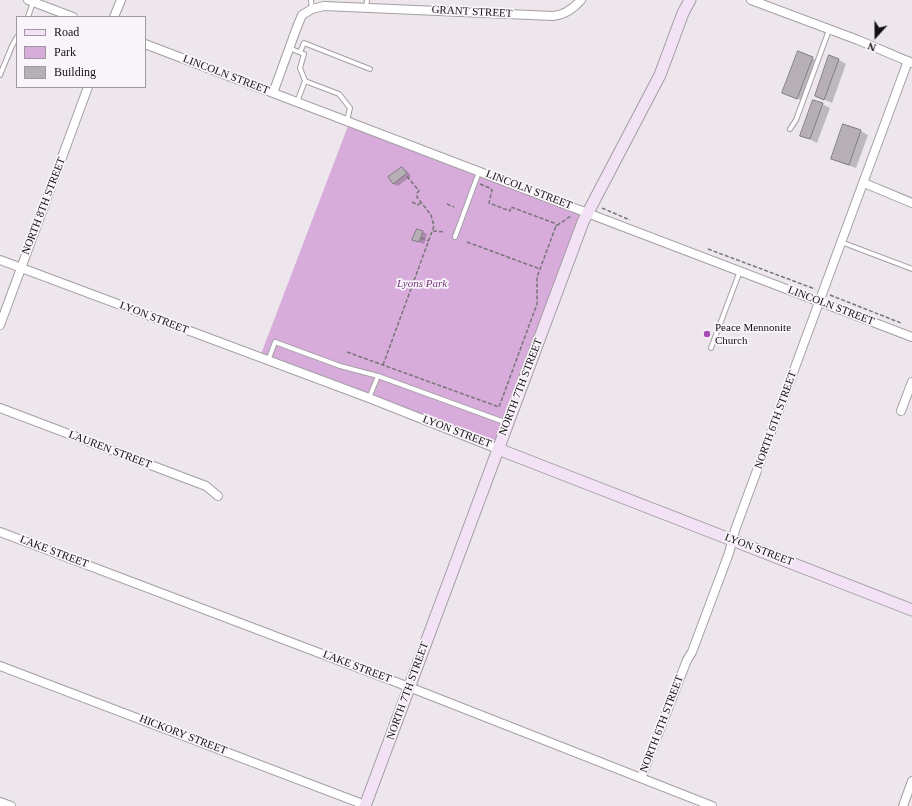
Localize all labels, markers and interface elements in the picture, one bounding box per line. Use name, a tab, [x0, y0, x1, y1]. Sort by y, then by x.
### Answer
street label: GRANT STREET	[431, 3, 513, 21]
legend	[16, 16, 146, 88]
north arrow	[856, 16, 896, 56]
text: Road	[54, 25, 79, 39]
text: N	[866, 40, 878, 54]
text: Park	[54, 45, 76, 59]
street label: LINCOLN STREET	[181, 52, 271, 98]
text: Building	[54, 65, 96, 79]
street label: NORTH 8TH STREET	[19, 155, 69, 257]
street label: LINCOLN STREET	[484, 167, 574, 213]
park label: Lyons Park	[397, 277, 447, 291]
street label: LINCOLN STREET	[786, 283, 876, 329]
street label: LYON STREET	[118, 299, 190, 337]
place label: Peace Mennonite Church	[715, 321, 791, 347]
marker: Peace Mennonite Church	[702, 329, 712, 339]
street label: NORTH 7TH STREET	[496, 336, 546, 438]
street label: NORTH 6TH STREET	[752, 369, 800, 471]
street label: LYON STREET	[421, 413, 493, 451]
street label: LAUREN STREET	[67, 428, 153, 472]
street label: LYON STREET	[723, 531, 795, 569]
street label: LAKE STREET	[18, 533, 90, 571]
street label: NORTH 7TH STREET	[384, 640, 432, 742]
street label: LAKE STREET	[321, 648, 393, 686]
street label: NORTH 6TH STREET	[637, 673, 687, 775]
street label: HICKORY STREET	[137, 712, 229, 758]

